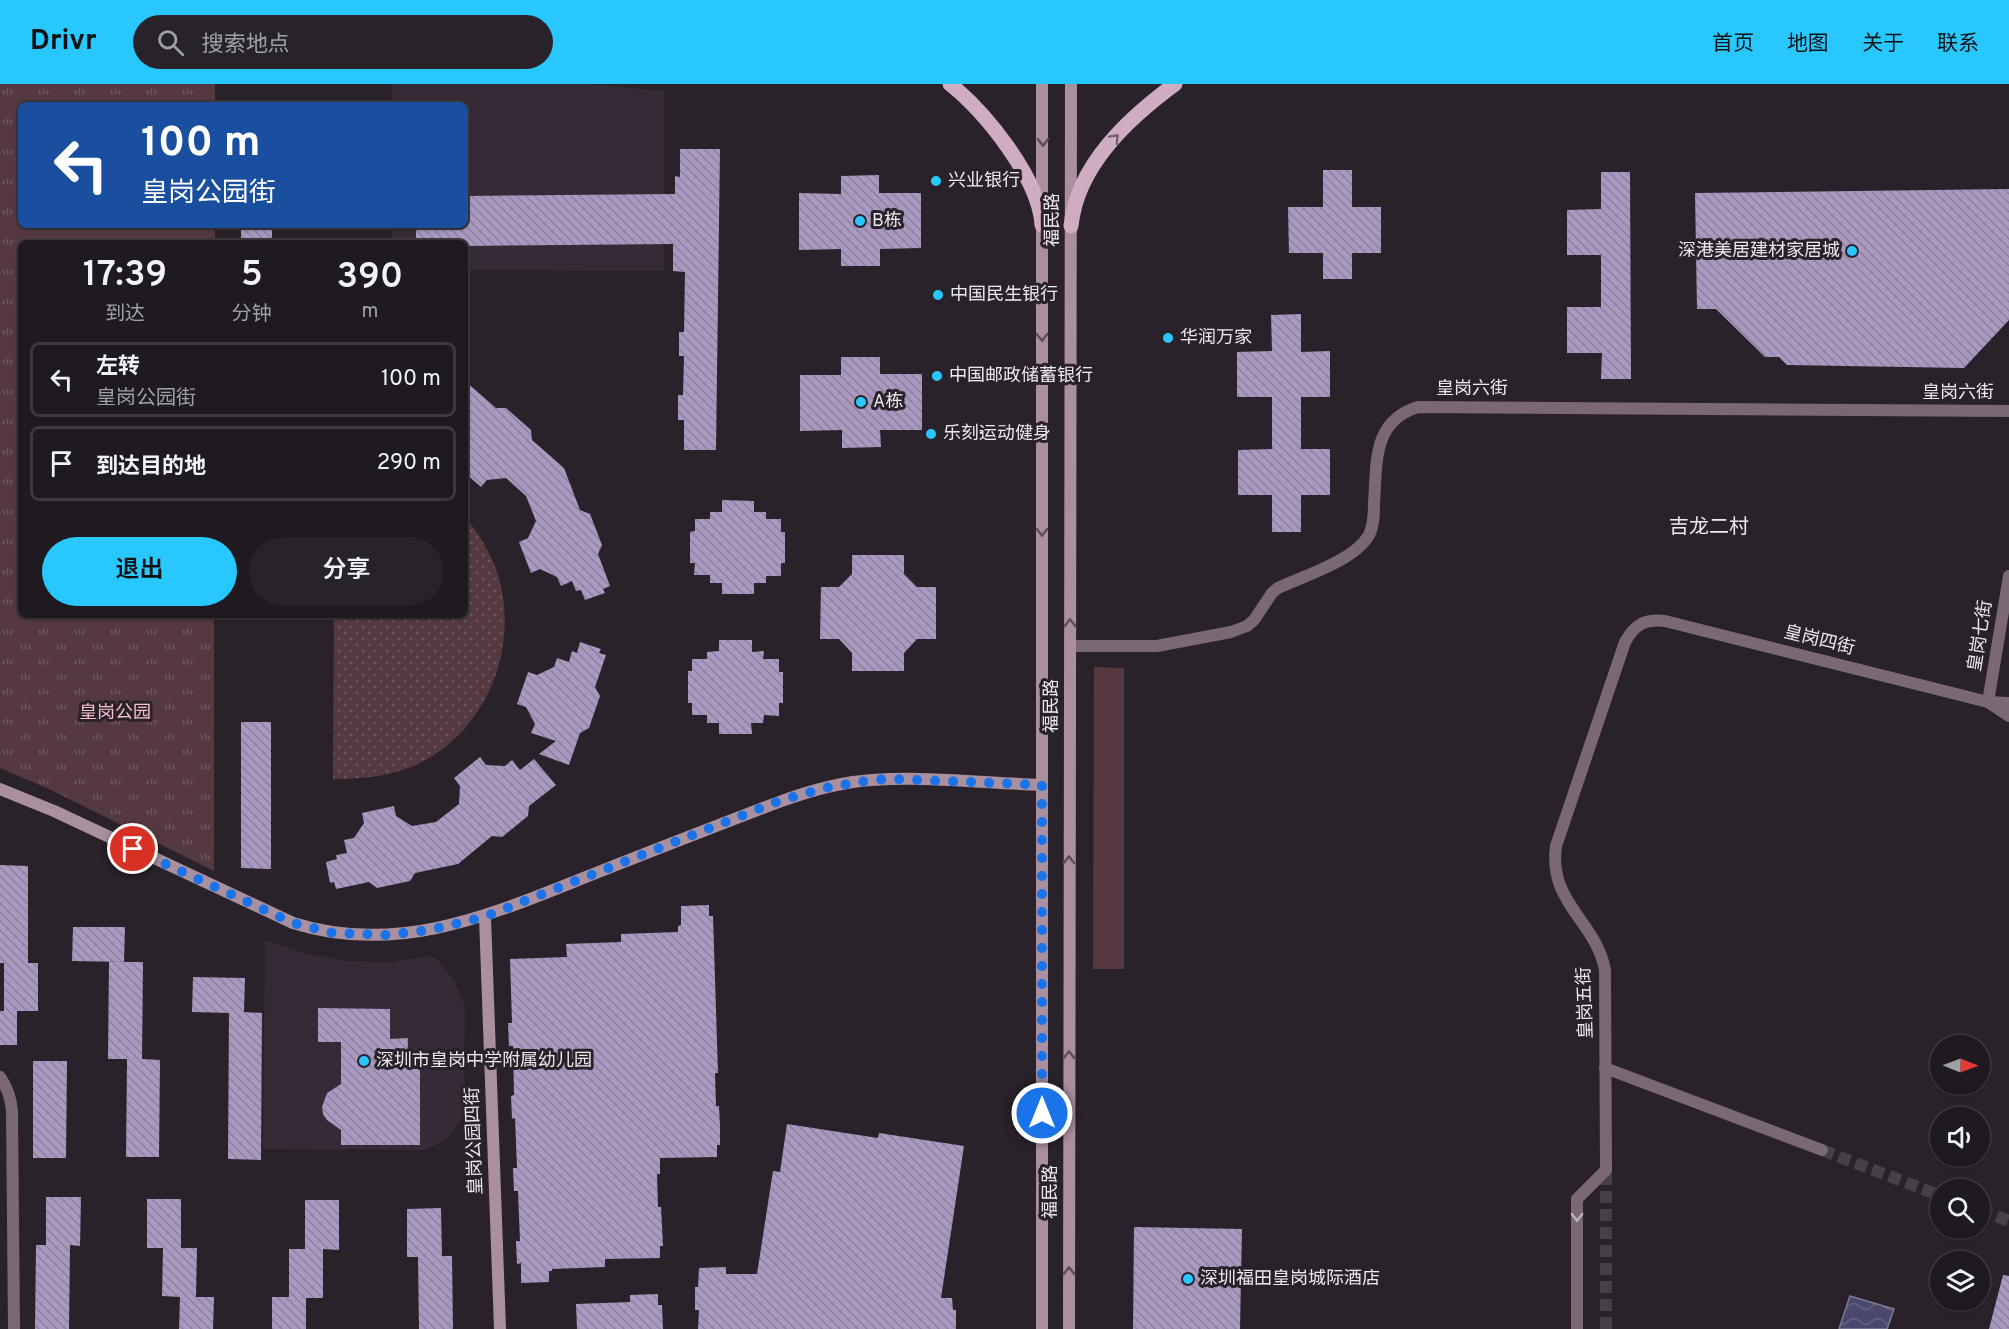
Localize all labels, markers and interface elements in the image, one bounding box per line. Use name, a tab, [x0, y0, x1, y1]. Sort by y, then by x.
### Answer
search box	[133, 15, 553, 69]
text: Drivr	[30, 24, 97, 60]
icon: search	[154, 26, 187, 59]
text: 首页	[1712, 31, 1754, 58]
text: 地图	[1787, 31, 1829, 58]
text: 关于	[1862, 31, 1904, 58]
text: 联系	[1937, 31, 1979, 58]
text: 搜索地点	[202, 32, 290, 59]
text: 100 m	[141, 118, 260, 171]
icon: left	[42, 126, 120, 204]
one-way arrow	[1108, 134, 1119, 145]
one-way arrow	[1037, 138, 1049, 147]
place label: 兴业银行	[948, 170, 1020, 193]
marker: 兴业银行	[929, 174, 943, 188]
text: 皇岗公园街	[141, 177, 276, 211]
street label: 福民路	[1042, 193, 1065, 247]
place label: B栋	[872, 210, 902, 233]
marker: B栋	[853, 214, 867, 228]
place label: 深港美居建材家居城	[1678, 240, 1840, 263]
marker: 深港美居建材家居城	[1845, 244, 1859, 258]
text: 17:39	[83, 253, 167, 299]
text: 5	[241, 253, 263, 299]
text: 390	[337, 255, 403, 301]
place label: 中国民生银行	[950, 284, 1058, 307]
marker: 中国民生银行	[931, 288, 945, 302]
text: m	[361, 299, 378, 325]
text: 到达	[105, 302, 145, 328]
text: 分钟	[232, 302, 272, 328]
place label: 华润万家	[1180, 327, 1252, 350]
marker: 华润万家	[1161, 331, 1175, 345]
one-way arrow	[1036, 333, 1048, 342]
text: 左转	[96, 354, 140, 381]
icon: left	[45, 363, 78, 396]
place label: 中国邮政储蓄银行	[949, 365, 1093, 388]
text: 100 m	[381, 366, 441, 393]
marker: 中国邮政储蓄银行	[930, 369, 944, 383]
street label: 皇岗六街	[1436, 378, 1508, 401]
street label: 皇岗六街	[1922, 382, 1994, 405]
text: 皇岗公园街	[96, 386, 196, 412]
place label: A栋	[873, 391, 903, 414]
marker: A栋	[854, 395, 868, 409]
place label: 乐刻·运动健身	[943, 423, 1051, 446]
marker: 乐刻·运动健身	[924, 427, 938, 441]
icon: arrive	[45, 447, 78, 480]
text: 290 m	[377, 450, 441, 477]
text: 到达目的地	[96, 454, 206, 481]
district label: 吉龙二村	[1669, 515, 1749, 541]
one-way arrow	[1036, 528, 1048, 537]
button: 退出	[42, 537, 237, 606]
button: 分享	[249, 537, 444, 606]
street label: 皇岗七街	[1964, 599, 1998, 673]
one-way arrow	[1064, 618, 1076, 627]
street label: 皇岗四街	[1781, 621, 1857, 661]
street label: 福民路	[1041, 679, 1064, 733]
park label: 皇岗公园	[79, 702, 151, 725]
pin	[107, 823, 158, 874]
icon: arrive	[116, 832, 149, 865]
one-way arrow	[1063, 855, 1075, 864]
street label: 皇岗五街	[1573, 967, 1599, 1039]
north arrow	[1930, 1035, 1990, 1095]
map controls	[1930, 1035, 1990, 1311]
place label: 深圳市皇岗中学附属幼儿园	[376, 1050, 592, 1073]
one-way arrow	[1063, 1050, 1075, 1059]
marker: 深圳市皇岗中学附属幼儿园	[357, 1054, 371, 1068]
position arrow	[1010, 1081, 1074, 1145]
street label: 皇岗公园四街	[462, 1087, 488, 1195]
button: sound	[1930, 1107, 1990, 1167]
street label: 福民路	[1040, 1165, 1063, 1219]
button: search	[1930, 1179, 1990, 1239]
one-way arrow	[1571, 1212, 1583, 1221]
button: layers	[1930, 1251, 1990, 1311]
one-way arrow	[1063, 1266, 1075, 1275]
place label: 深圳福田皇岗城际酒店	[1200, 1268, 1380, 1291]
marker: 深圳福田皇岗城际酒店	[1181, 1272, 1195, 1286]

